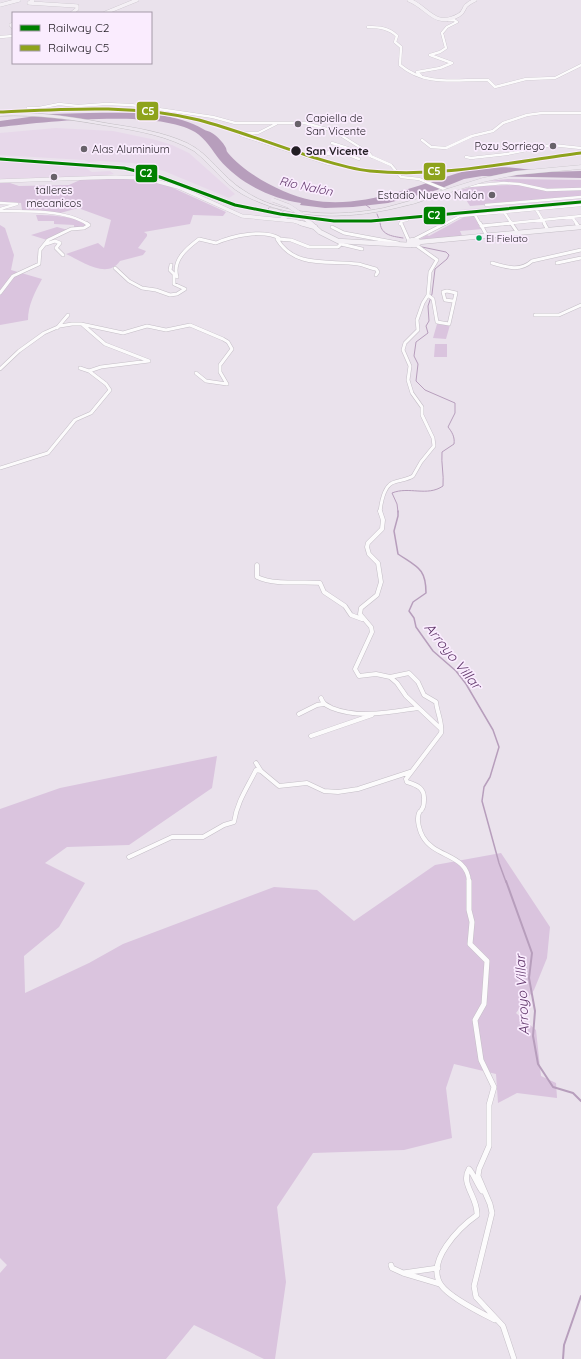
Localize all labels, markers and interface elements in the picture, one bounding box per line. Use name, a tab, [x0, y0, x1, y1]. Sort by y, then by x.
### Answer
legend	[12, 12, 152, 64]
text: Railway C2	[48, 20, 110, 35]
text: Railway C5	[48, 40, 109, 55]
line badge: C5	[136, 101, 159, 121]
text: C5	[141, 104, 155, 118]
place label: Capiella de San Vicente	[306, 111, 366, 138]
marker: Capiella de San Vicente	[293, 119, 303, 129]
place label: Pozu Sorriego	[474, 139, 545, 153]
marker: Pozu Sorriego	[548, 141, 558, 151]
place label: Alas Aluminium	[92, 142, 170, 156]
marker: Alas Aluminium	[79, 144, 89, 154]
marker: San Vicente	[289, 144, 303, 158]
place label: San Vicente	[306, 144, 369, 158]
line badge: C5	[423, 162, 446, 181]
line badge: C2	[135, 164, 158, 183]
text: C5	[427, 164, 441, 178]
text: C2	[139, 166, 153, 180]
marker: talleres mecanicos	[49, 172, 59, 182]
water label: Río Nalón	[278, 173, 335, 199]
place label: talleres mecanicos	[27, 183, 81, 210]
place label: Estadio Nuevo Nalón	[377, 188, 484, 202]
marker: Estadio Nuevo Nalón	[487, 190, 497, 200]
line badge: C2	[423, 206, 446, 225]
text: C2	[427, 208, 441, 222]
place label: El Fielato	[486, 232, 528, 245]
marker: El Fielato	[474, 233, 484, 243]
water label: Arroyo Villar	[421, 619, 486, 694]
water label: Arroyo Villar	[511, 953, 533, 1036]

